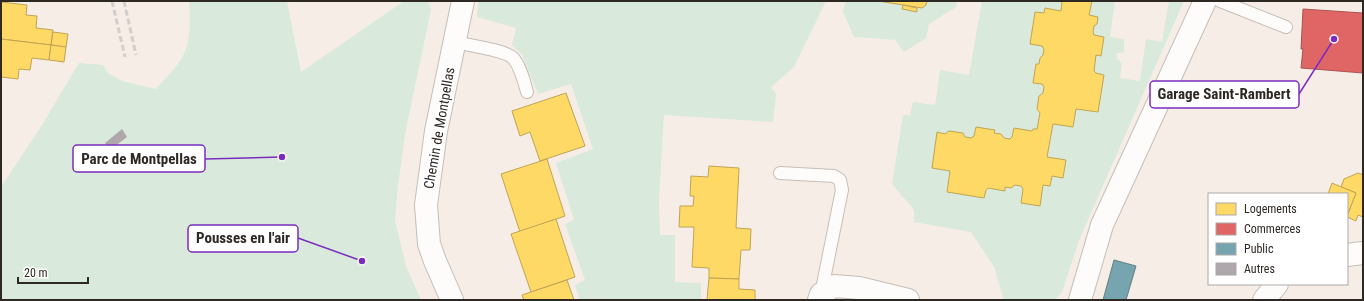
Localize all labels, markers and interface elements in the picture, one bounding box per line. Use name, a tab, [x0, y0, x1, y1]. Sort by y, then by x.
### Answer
street label: Chemin de Montpellas	[420, 66, 458, 190]
callout: Garage Saint-Rambert	[1150, 81, 1299, 108]
text: Garage Saint-Rambert	[1157, 85, 1291, 103]
callout: Parc de Montpellas	[73, 145, 205, 172]
text: Parc de Montpellas	[81, 150, 197, 168]
legend	[1208, 193, 1348, 285]
text: Logements	[1244, 202, 1297, 216]
text: Commerces	[1244, 222, 1301, 236]
callout: Pousses en l'air	[188, 225, 298, 252]
text: Pousses en l'air	[196, 229, 290, 247]
text: Public	[1244, 242, 1274, 256]
scale bar	[18, 259, 88, 285]
text: Autres	[1244, 262, 1275, 276]
text: 20 m	[24, 266, 48, 280]

